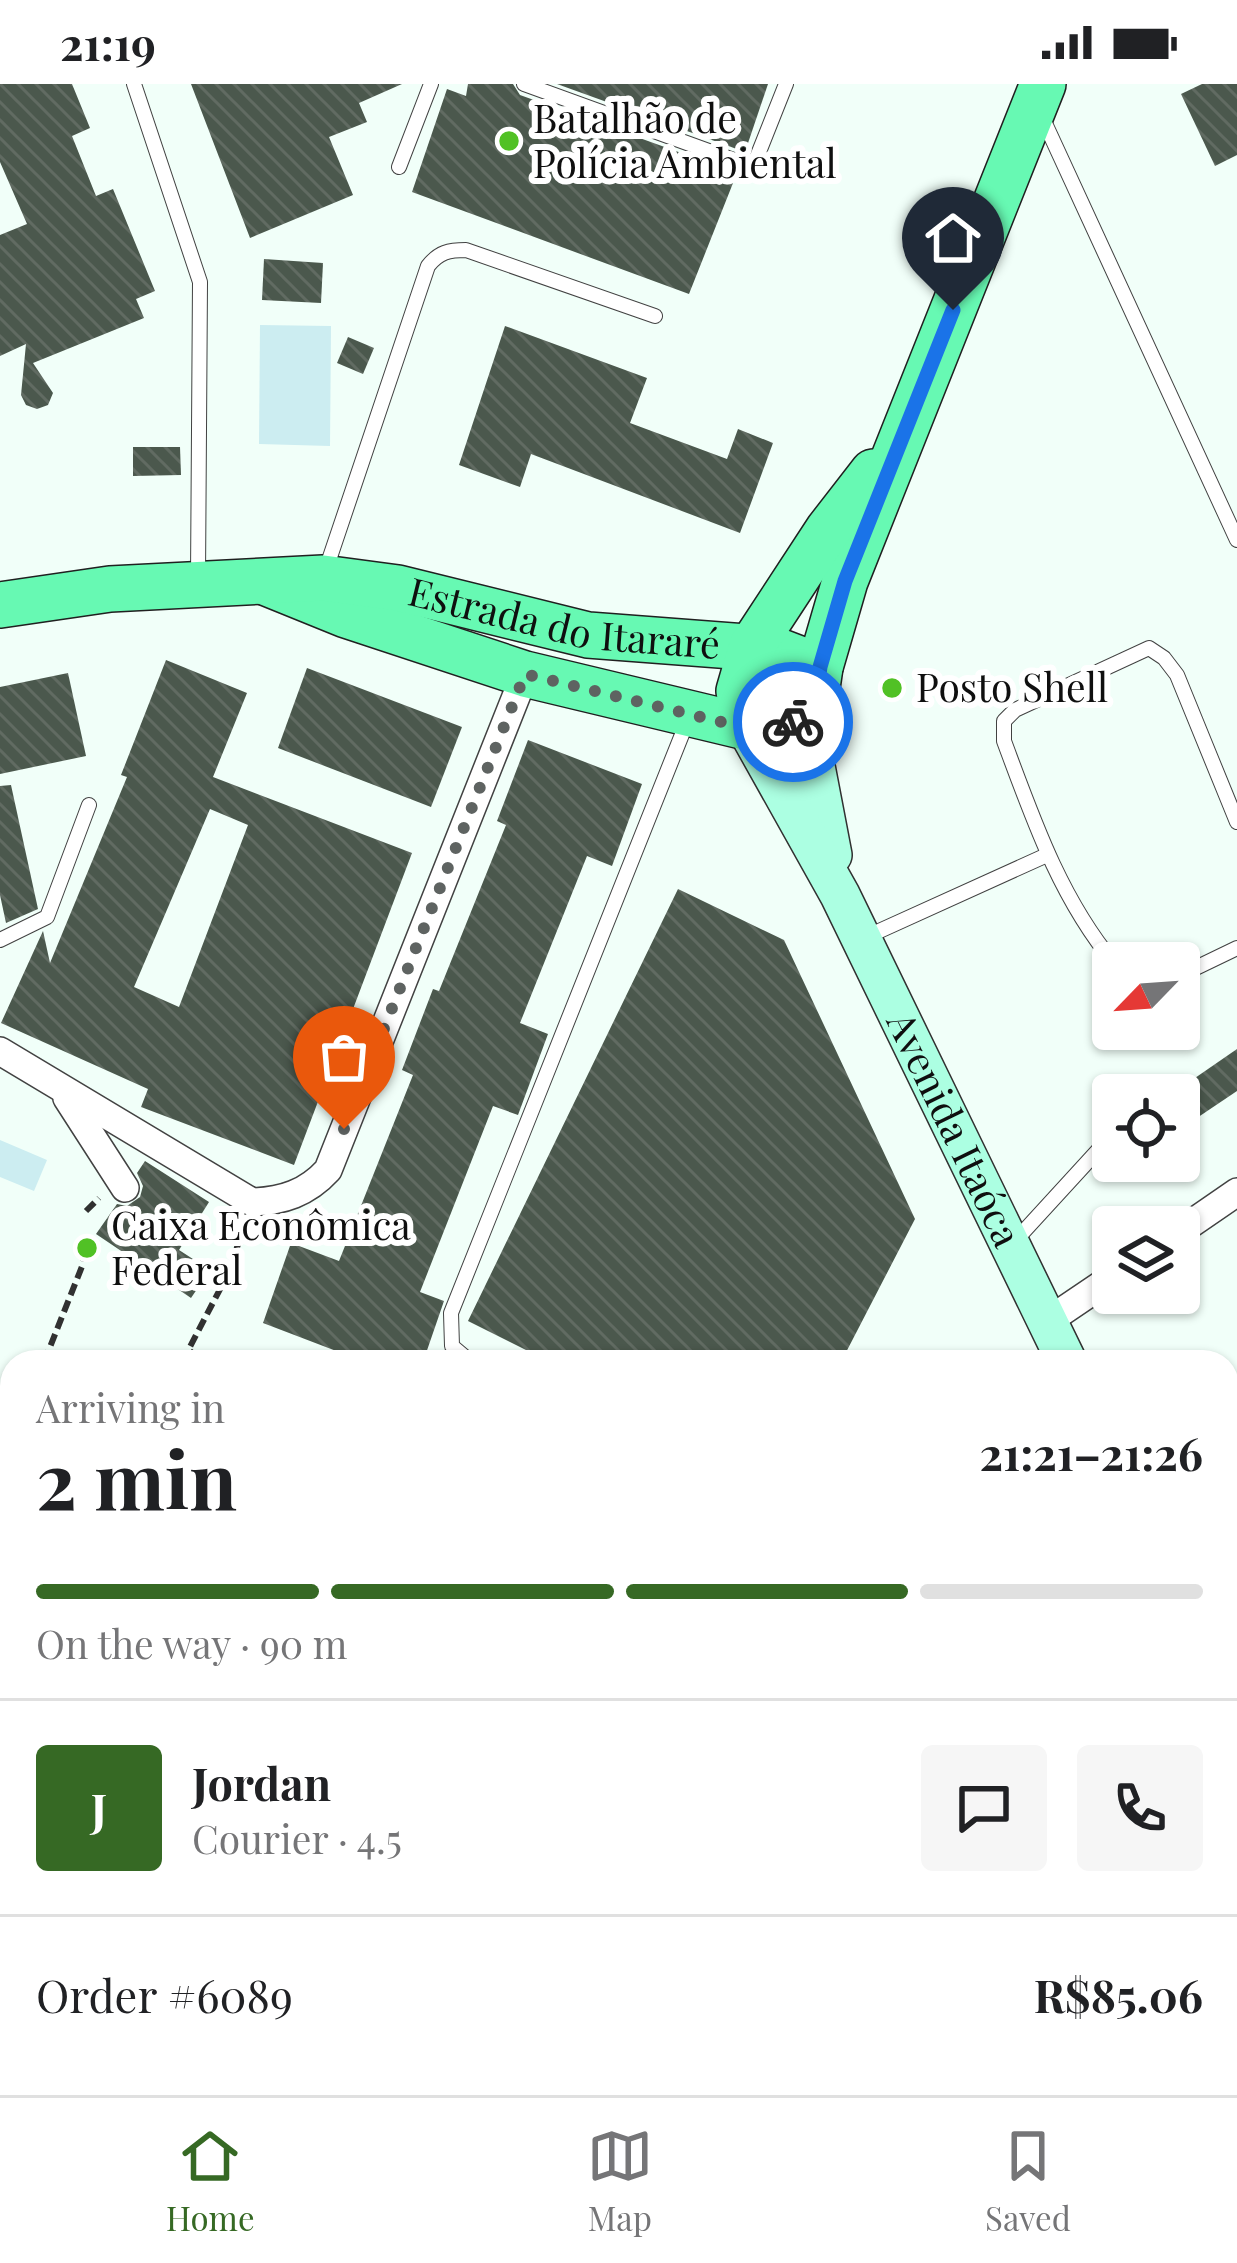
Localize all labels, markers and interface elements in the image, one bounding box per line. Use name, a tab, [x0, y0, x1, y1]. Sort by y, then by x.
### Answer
text: 21:19	[60, 12, 156, 72]
place label: Batalhão de Polícia Ambiental	[533, 91, 837, 188]
marker: Batalhão de Polícia Ambiental	[496, 128, 522, 154]
pin	[902, 187, 1004, 310]
icon: home	[920, 205, 986, 271]
street label: Estrada do Itararé	[404, 564, 722, 669]
place label: Posto Shell	[916, 660, 1108, 712]
courier	[733, 662, 853, 782]
marker: Posto Shell	[879, 675, 905, 701]
icon: bike	[760, 689, 826, 755]
north arrow	[1092, 942, 1200, 1050]
map controls	[1092, 942, 1200, 1314]
street label: Avenida Itaóca	[876, 1001, 1035, 1255]
pin	[293, 1006, 395, 1129]
icon: bag	[311, 1024, 377, 1090]
button: locate	[1092, 1074, 1200, 1182]
place label: Caixa Econômica Federal	[111, 1198, 411, 1295]
button: layers	[1092, 1206, 1200, 1314]
marker: Caixa Econômica Federal	[74, 1235, 100, 1261]
text: Arriving in	[36, 1381, 225, 1433]
text: 21:21–21:26	[979, 1422, 1203, 1482]
text: 2 min	[36, 1426, 237, 1530]
text: On the way · 90 m	[36, 1617, 348, 1669]
button: chat	[921, 1745, 1047, 1871]
button: phone	[1077, 1745, 1203, 1871]
text: Jordan	[192, 1752, 331, 1812]
text: J	[91, 1778, 107, 1838]
text: Courier · 4.5	[192, 1812, 402, 1864]
text: Order #6089	[36, 1964, 293, 2024]
text: R$85.06	[1034, 1964, 1203, 2024]
tab: Home	[166, 2123, 255, 2239]
tab: Map	[587, 2123, 653, 2239]
tab: Saved	[985, 2123, 1071, 2239]

